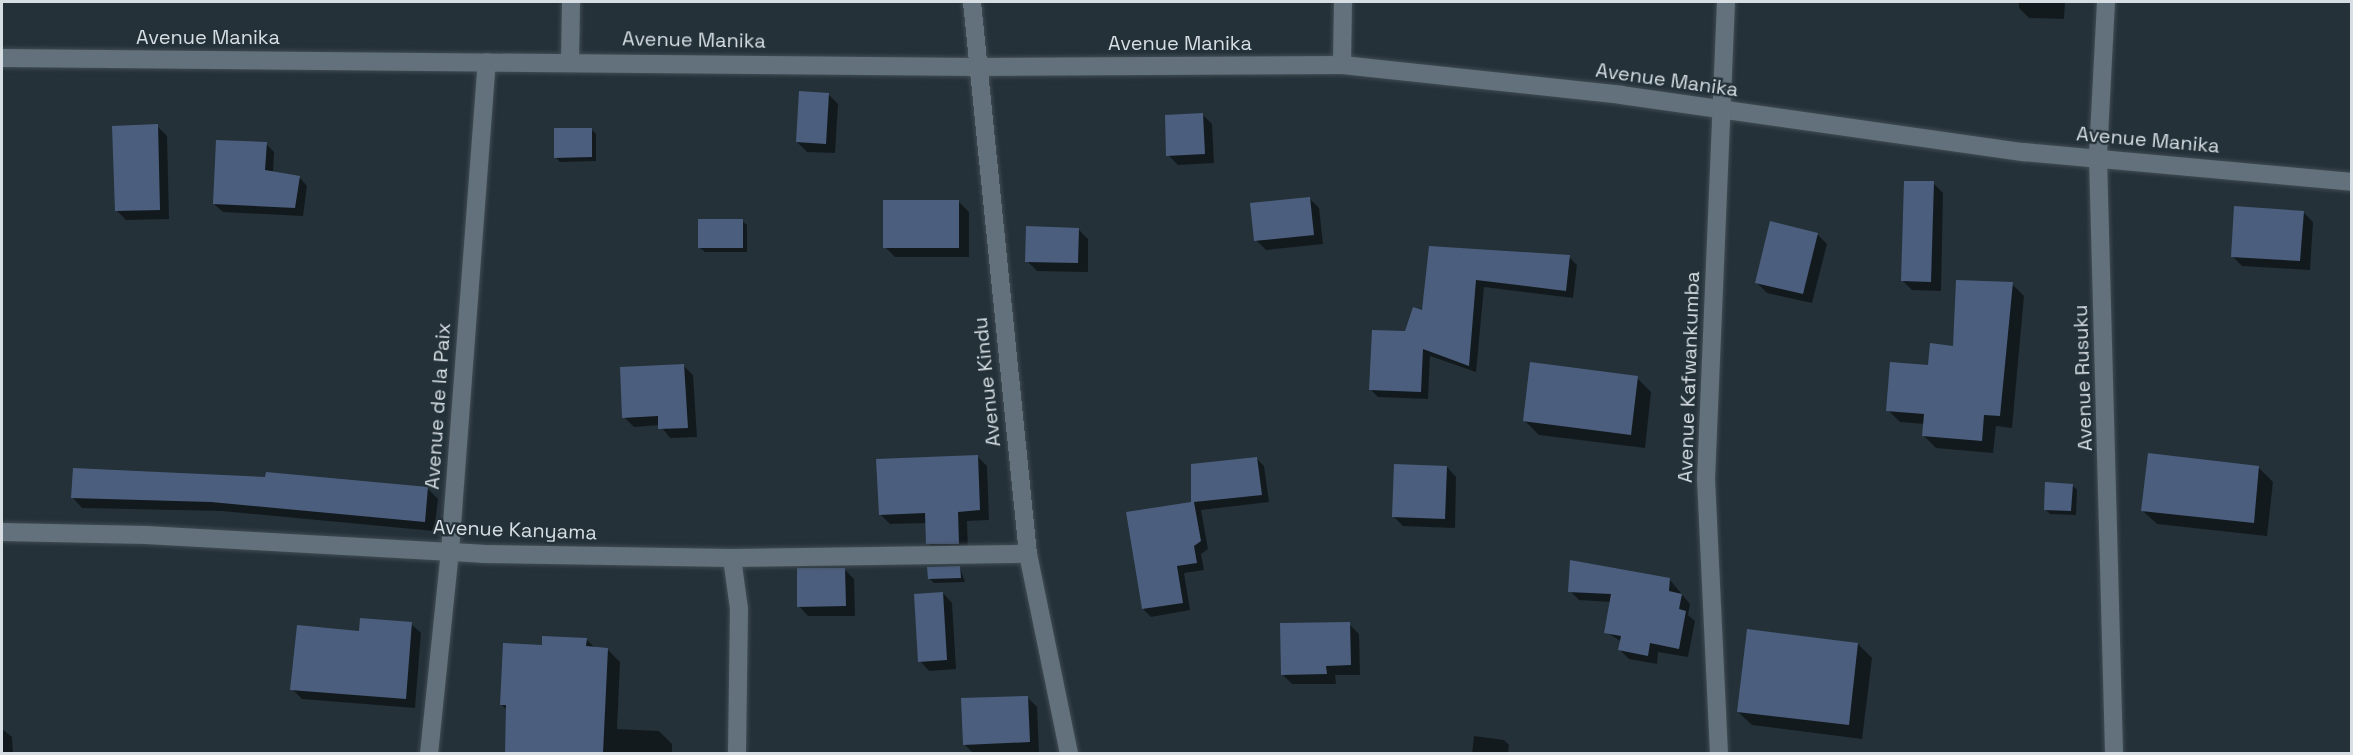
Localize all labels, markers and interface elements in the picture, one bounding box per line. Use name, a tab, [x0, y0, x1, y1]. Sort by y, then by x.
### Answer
street label: Avenue Manika	[136, 25, 280, 49]
street label: Avenue Manika	[622, 27, 766, 53]
street label: Avenue Manika	[1108, 31, 1252, 55]
street label: Avenue Manika	[1594, 58, 1740, 102]
street label: Avenue Manika	[2075, 122, 2221, 158]
street label: Avenue Kafwankumba	[1673, 271, 1705, 483]
street label: Avenue Rusuku	[2068, 304, 2098, 452]
street label: Avenue Kindu	[968, 316, 1006, 448]
street label: Avenue de la Paix	[420, 322, 456, 490]
street label: Avenue Kanyama	[433, 515, 597, 545]

